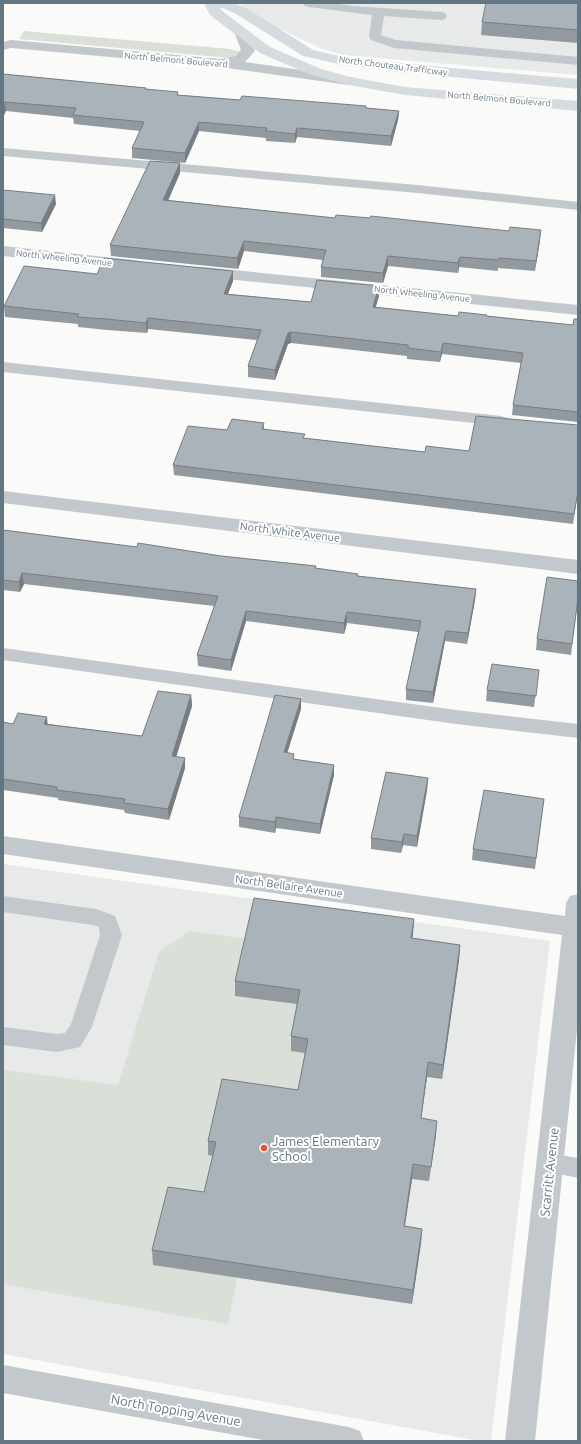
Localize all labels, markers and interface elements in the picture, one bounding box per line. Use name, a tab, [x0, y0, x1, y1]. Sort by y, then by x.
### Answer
street label: North Belmont Boulevard	[124, 50, 228, 70]
street label: North Chouteau Trafficway	[338, 54, 448, 78]
street label: North Belmont Boulevard	[447, 89, 551, 109]
street label: North Wheeling Avenue	[15, 248, 113, 268]
street label: North Wheeling Avenue	[373, 284, 471, 304]
street label: North White Avenue	[239, 520, 341, 544]
street label: North Bellaire Avenue	[234, 873, 344, 899]
street label: Scarritt Avenue	[537, 1127, 561, 1217]
place label: James Elementary School	[272, 1134, 379, 1163]
marker: James Elementary School	[259, 1143, 269, 1153]
street label: North Topping Avenue	[110, 1392, 242, 1428]

